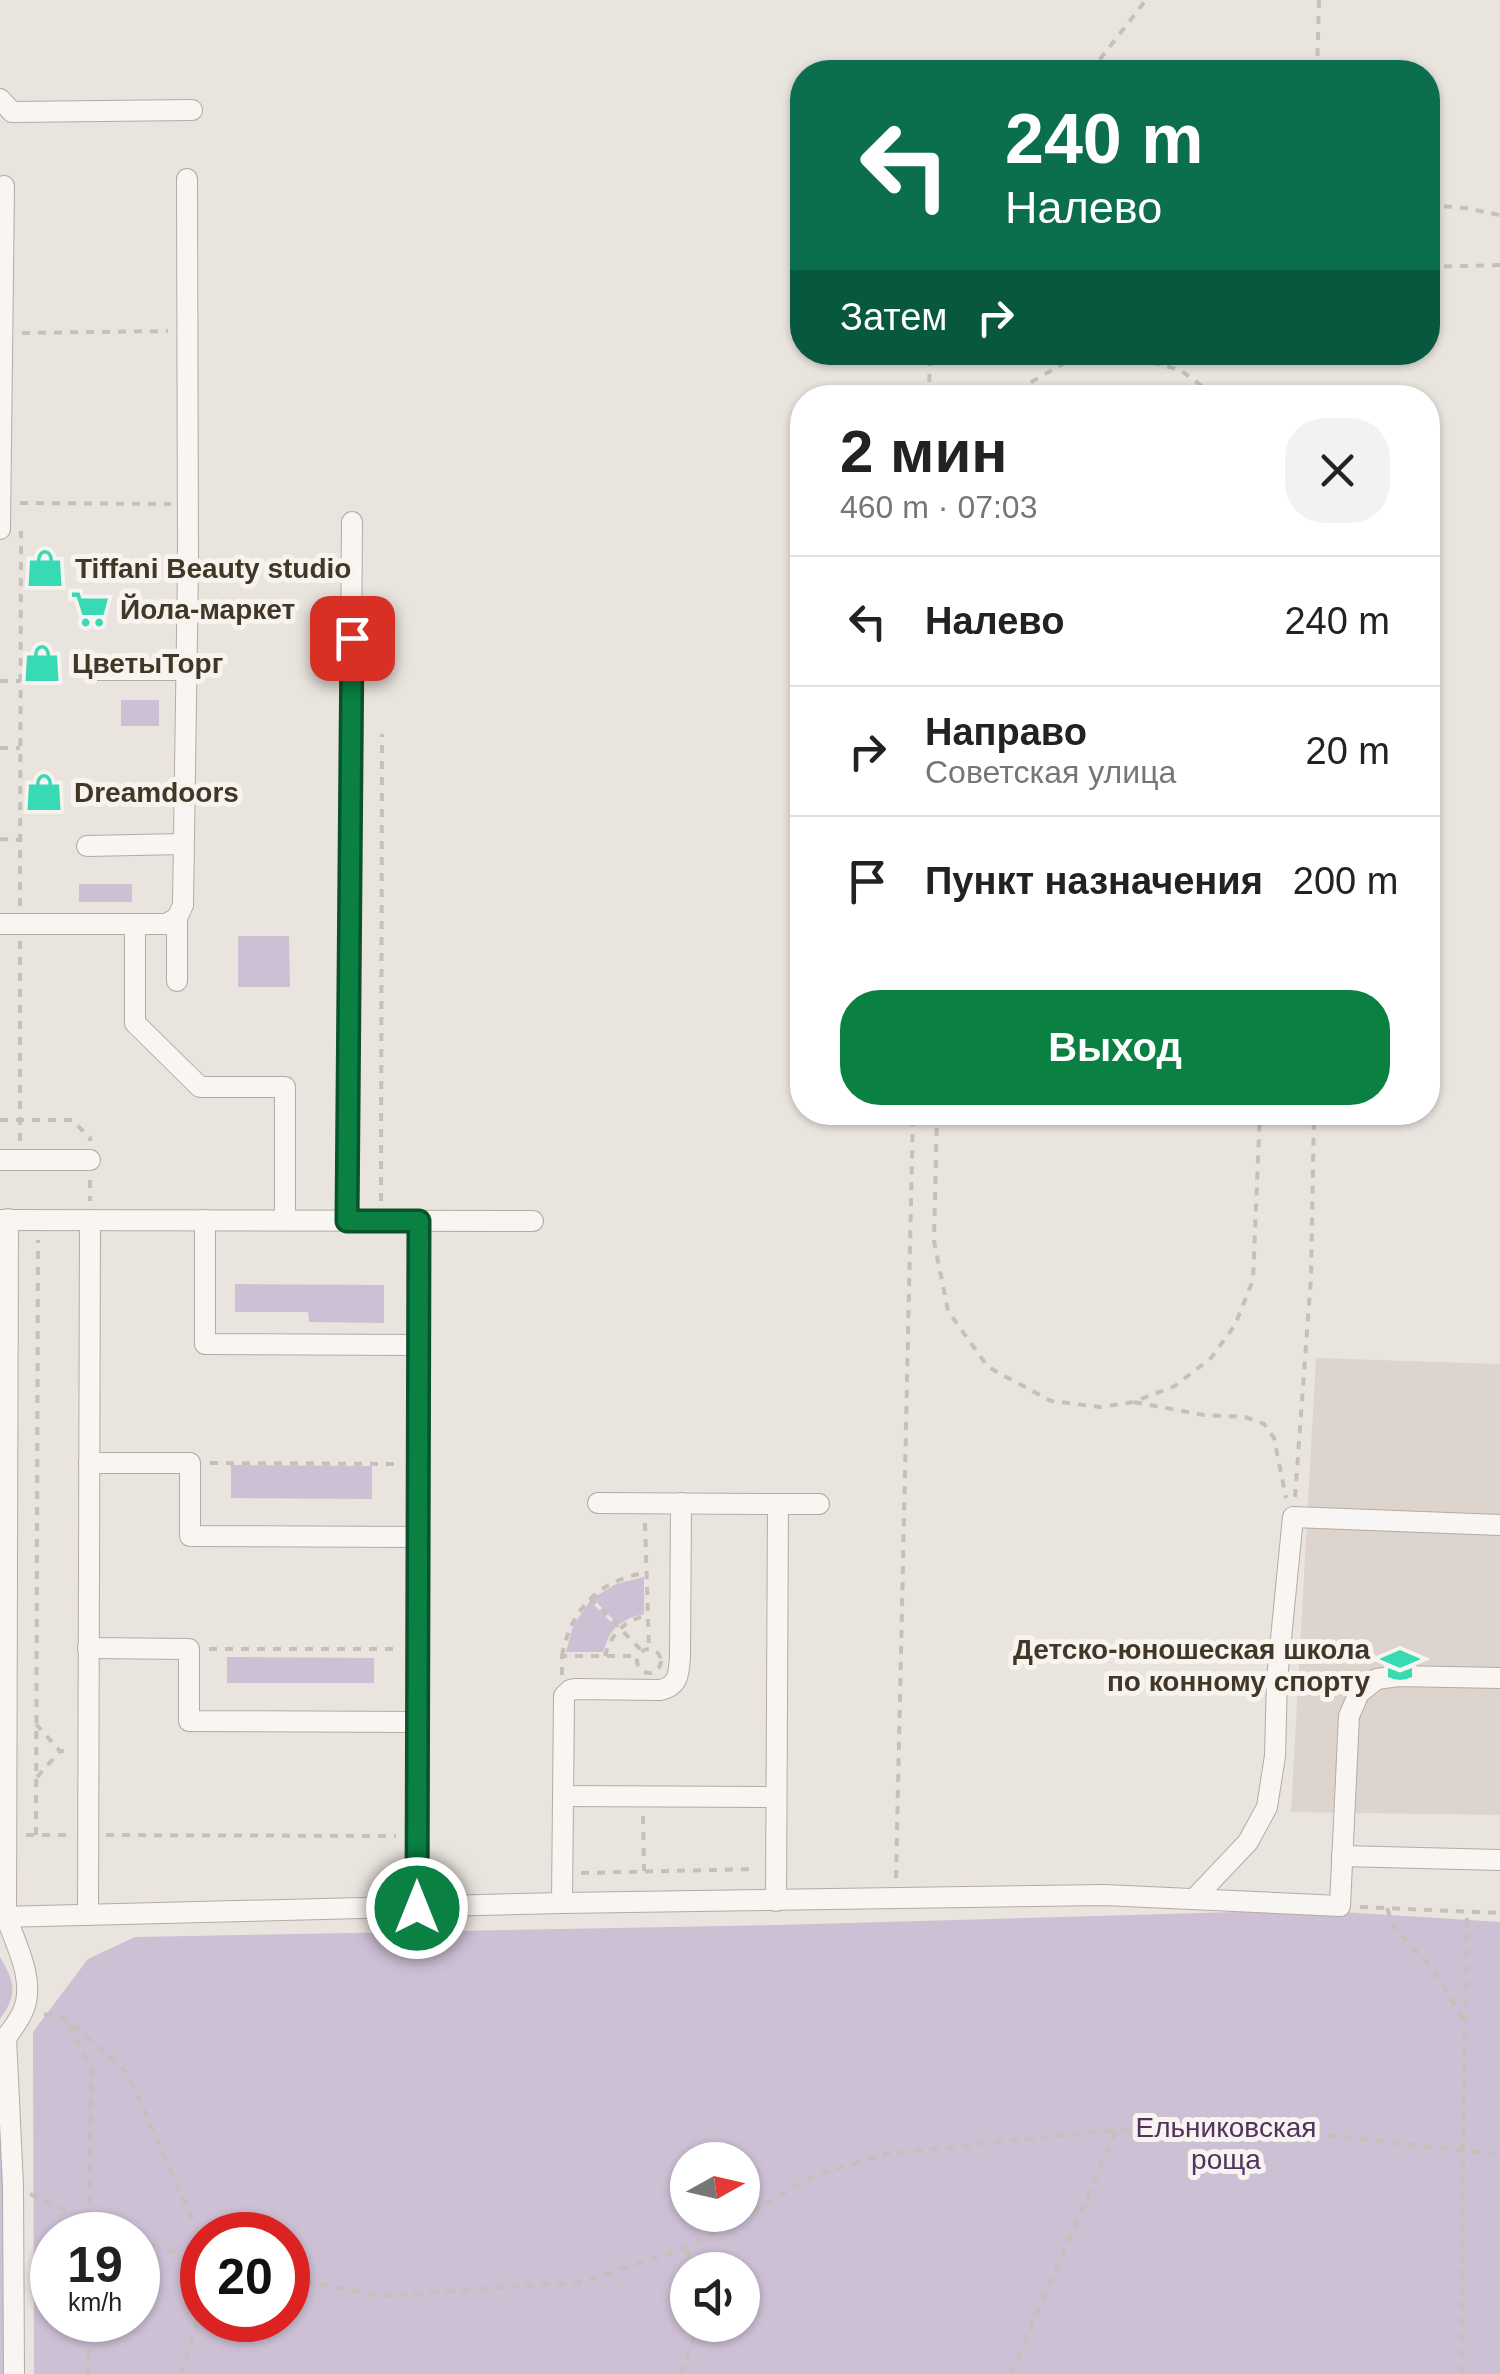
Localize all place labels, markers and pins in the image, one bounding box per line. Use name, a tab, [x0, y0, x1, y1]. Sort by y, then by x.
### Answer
shop icon: Tiffani Beauty studio	[24, 547, 66, 589]
place label: Tiffani Beauty studio	[75, 553, 351, 584]
supermarket icon: Йола-маркет	[69, 588, 111, 630]
place label: Йола-маркет	[120, 593, 295, 625]
pin	[310, 596, 395, 681]
shop icon: ЦветыТорг	[21, 642, 63, 684]
place label: ЦветыТорг	[72, 648, 223, 679]
shop icon: Dreamdoors	[23, 771, 65, 813]
place label: Dreamdoors	[74, 777, 239, 808]
place label: Детско-юношеская школа по конному спорту	[1013, 1634, 1370, 1697]
school or university icon: Детско-юношеская школа по конному спорту	[1379, 1644, 1421, 1686]

